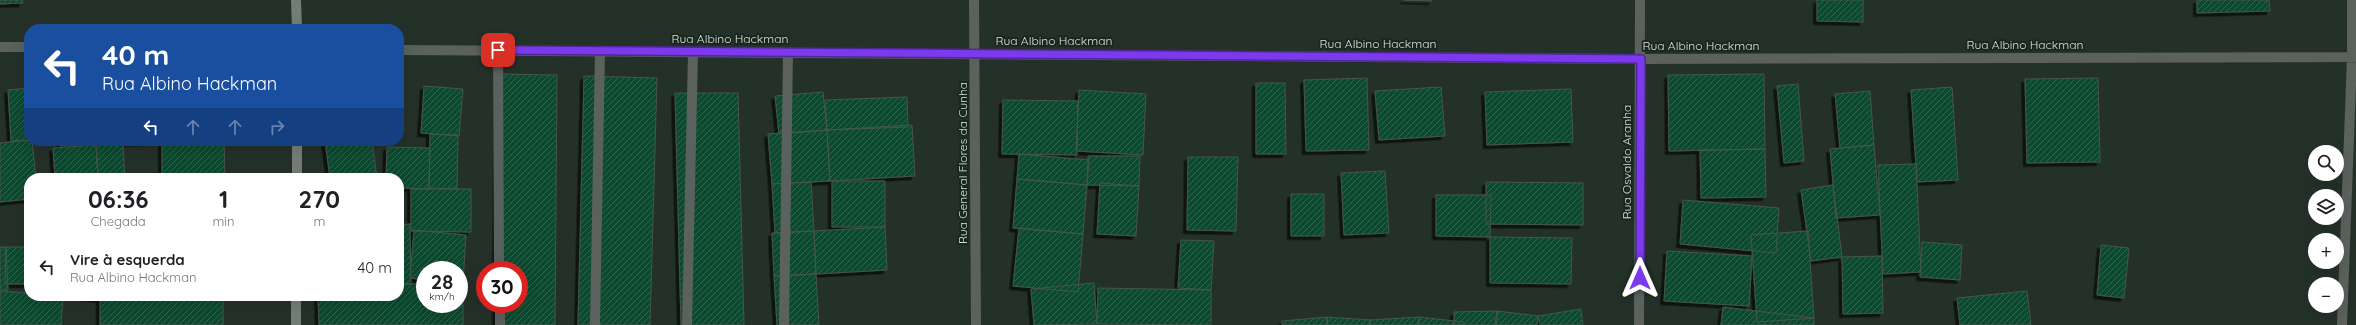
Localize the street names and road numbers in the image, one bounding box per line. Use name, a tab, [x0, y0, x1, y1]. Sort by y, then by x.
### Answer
street label: Rua Albino Hackman	[672, 31, 788, 46]
street label: Rua Albino Hackman	[996, 33, 1112, 48]
street label: Rua Albino Hackman	[1320, 36, 1436, 51]
street label: Rua Albino Hackman	[1967, 37, 2083, 52]
street label: Rua Albino Hackman	[1643, 38, 1759, 53]
street label: Rua General Flores da Cunha	[955, 82, 970, 244]
street label: Rua Osvaldo Aranha	[1619, 105, 1634, 219]

